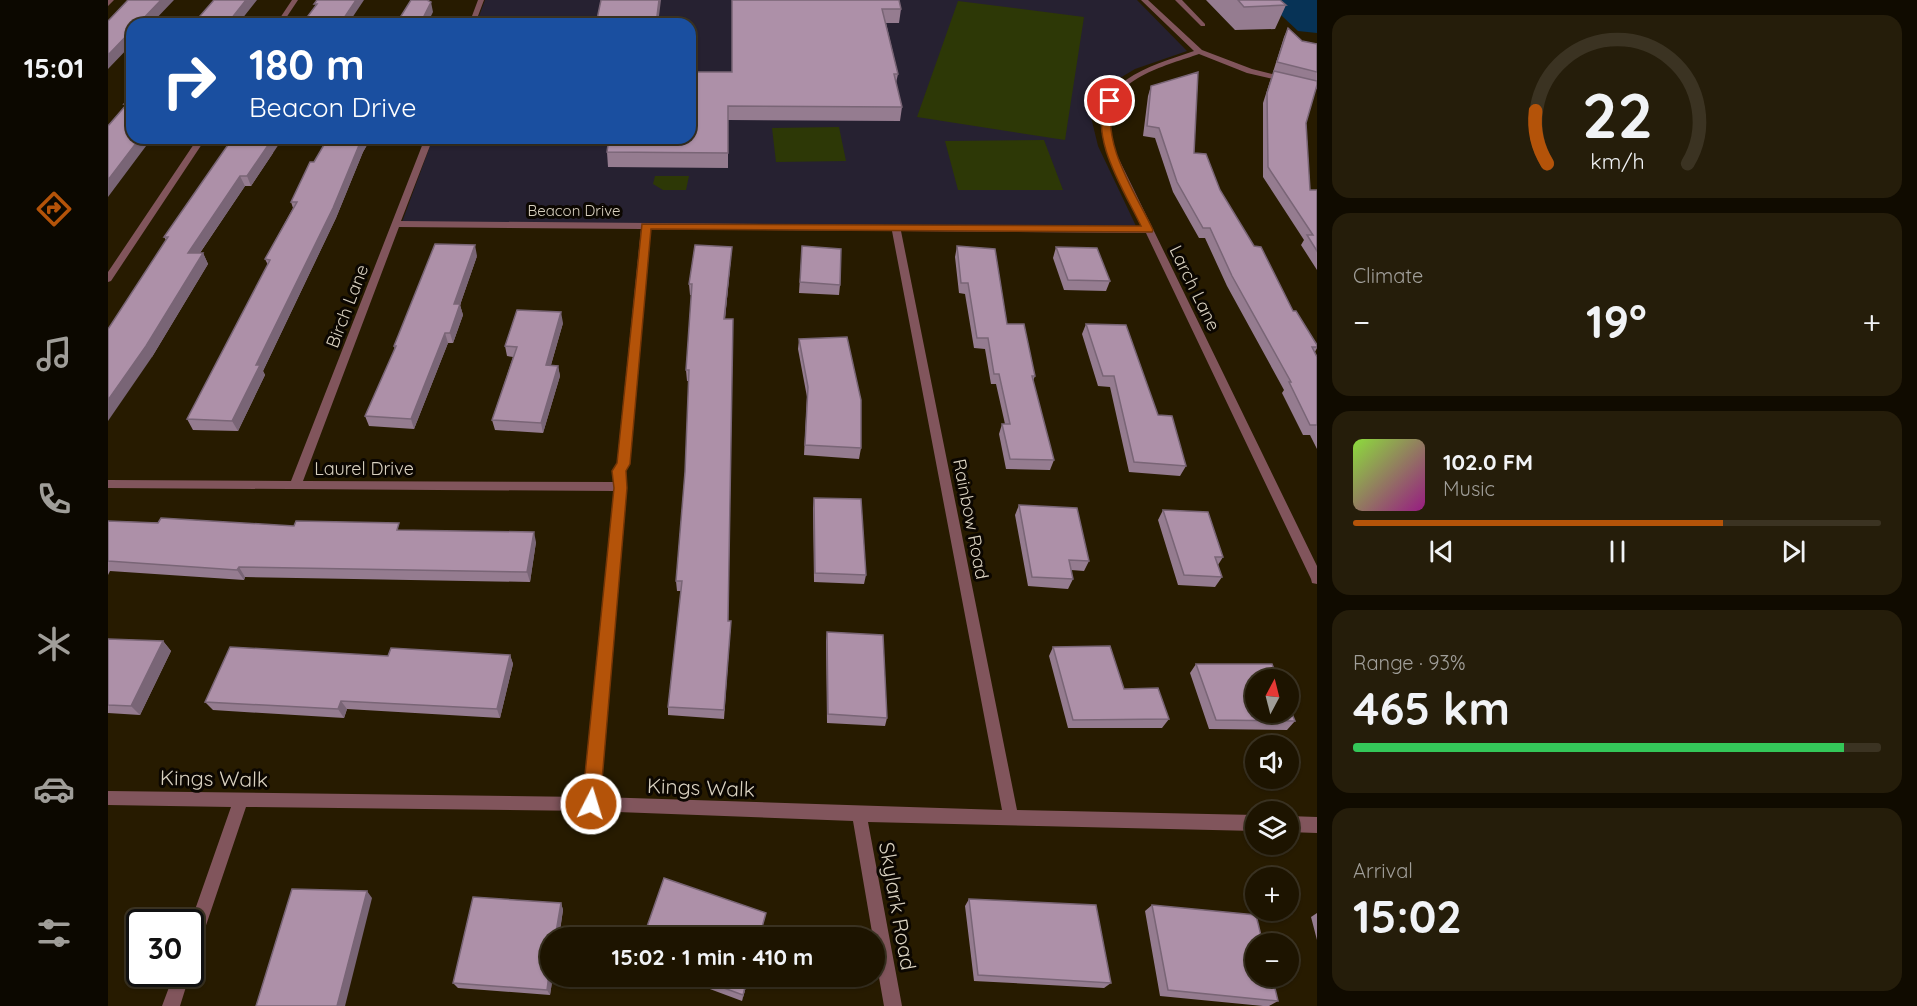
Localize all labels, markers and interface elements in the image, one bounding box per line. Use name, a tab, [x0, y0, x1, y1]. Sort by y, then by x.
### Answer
text: 180 m	[249, 38, 365, 91]
icon: right	[150, 42, 228, 120]
text: 15:01	[24, 51, 84, 85]
pin	[1084, 75, 1135, 126]
text: 22	[1581, 76, 1653, 154]
icon: arrive	[1093, 84, 1126, 117]
text: Beacon Drive	[249, 90, 417, 124]
text: km/h	[1590, 148, 1644, 174]
icon: directions	[33, 188, 75, 230]
street label: Beacon Drive	[527, 201, 621, 220]
street label: Larch Lane	[1164, 241, 1226, 335]
street label: Birch Lane	[321, 261, 373, 351]
text: Climate	[1353, 263, 1423, 288]
text: 19°	[1586, 293, 1647, 349]
text: −	[1353, 301, 1370, 342]
text: +	[1862, 301, 1881, 342]
icon: music	[33, 333, 75, 375]
text: 102.0 FM	[1443, 448, 1533, 476]
street label: Laurel Drive	[314, 457, 414, 480]
street label: Rainbow Road	[948, 457, 994, 581]
text: Music	[1443, 476, 1495, 501]
icon: phone	[33, 478, 75, 520]
icon: previous	[1425, 535, 1458, 568]
icon: pause	[1601, 535, 1634, 568]
icon: next	[1777, 535, 1810, 568]
icon: climate	[33, 623, 75, 665]
text: Range · 93%	[1353, 650, 1466, 675]
north arrow	[1245, 669, 1299, 723]
map controls	[1245, 669, 1299, 987]
text: 465 km	[1353, 680, 1510, 736]
button: sound	[1245, 735, 1299, 789]
street label: Kings Walk	[160, 764, 268, 792]
icon: car	[33, 768, 75, 810]
position arrow	[559, 772, 623, 836]
street label: Kings Walk	[646, 772, 756, 802]
button: layers	[1245, 801, 1299, 855]
street label: Skylark Road	[874, 840, 922, 972]
text: Arrival	[1353, 858, 1413, 883]
button: +	[1245, 867, 1299, 921]
text: 15:02	[1353, 888, 1462, 944]
speed limit sign: 30	[126, 909, 204, 987]
icon: filters	[33, 912, 75, 954]
button: −	[1245, 933, 1299, 987]
text: 15:02 · 1 min · 410 m	[612, 943, 813, 971]

